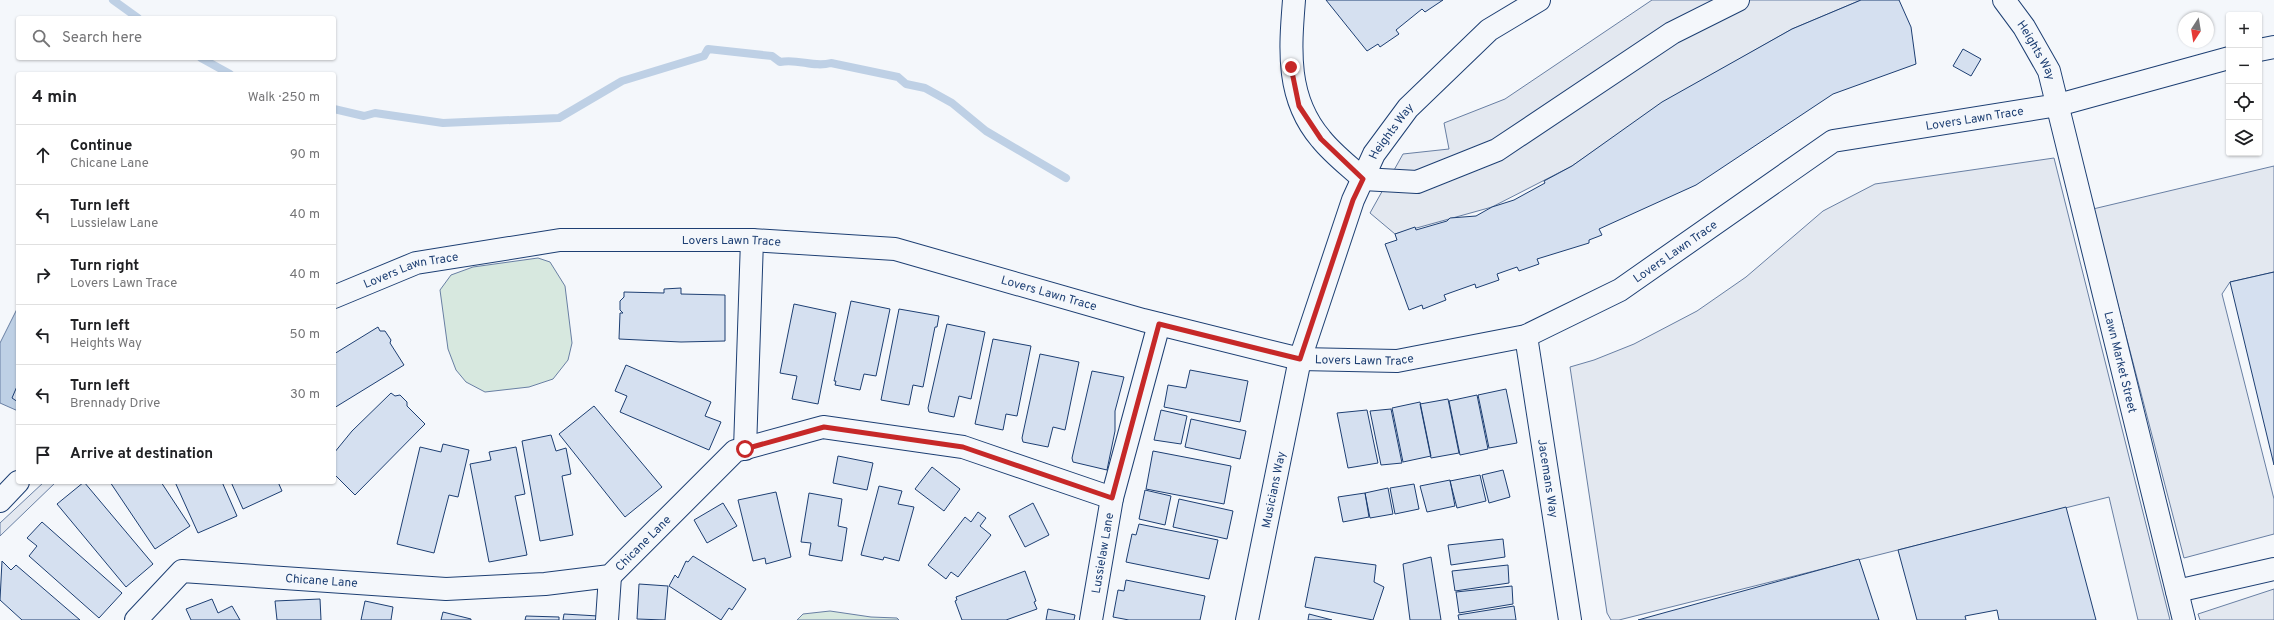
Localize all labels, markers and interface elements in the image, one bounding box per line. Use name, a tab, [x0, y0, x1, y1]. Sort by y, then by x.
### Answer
north arrow	[2178, 12, 2214, 48]
map controls	[2226, 12, 2262, 156]
button: +	[2226, 12, 2262, 48]
search box	[16, 16, 336, 60]
street label: Heights Way	[2013, 17, 2058, 82]
icon: search	[30, 27, 52, 49]
text: Search here	[62, 29, 142, 48]
button: −	[2226, 48, 2262, 84]
route end	[1282, 58, 1300, 76]
button: locate	[2226, 84, 2262, 120]
text: 4 min	[32, 87, 77, 109]
text: Walk · 250 m	[248, 90, 320, 106]
street label: Heights Way	[1366, 100, 1417, 162]
street label: Lovers Lawn Trace	[1925, 104, 2025, 135]
button: layers	[2226, 120, 2262, 156]
text: Continue	[70, 137, 132, 156]
icon: ahead	[32, 144, 54, 166]
text: 90 m	[290, 147, 320, 163]
text: Chicane Lane	[70, 156, 149, 172]
text: Turn left	[70, 197, 130, 216]
icon: left	[32, 204, 54, 226]
text: 40 m	[290, 207, 320, 223]
text: Lussielaw Lane	[70, 216, 158, 232]
street label: Lovers Lawn Trace	[1631, 217, 1721, 287]
street label: Lovers Lawn Trace	[682, 233, 781, 251]
street label: Lovers Lawn Trace	[361, 249, 460, 293]
text: Turn right	[70, 257, 139, 276]
icon: right	[32, 264, 54, 286]
text: 40 m	[290, 267, 320, 283]
street label: Lovers Lawn Trace	[999, 273, 1099, 315]
text: Lovers Lawn Trace	[70, 276, 177, 292]
street label: Lawn Market Street	[2099, 310, 2140, 415]
text: Turn left	[70, 317, 130, 336]
icon: left	[32, 324, 54, 346]
text: 50 m	[290, 327, 320, 343]
text: Heights Way	[70, 336, 142, 352]
street label: Lovers Lawn Trace	[1315, 351, 1415, 370]
text: Turn left	[70, 377, 130, 396]
icon: left	[32, 384, 54, 406]
text: 30 m	[290, 387, 320, 403]
text: Brennady Drive	[70, 396, 160, 412]
street label: Jacemans Way	[1533, 438, 1561, 519]
route start	[736, 440, 754, 458]
icon: arrive	[32, 444, 54, 466]
text: Arrive at destination	[70, 445, 213, 464]
street label: Musicians Way	[1259, 450, 1290, 530]
street label: Chicane Lane	[612, 512, 675, 575]
street label: Lussielaw Lane	[1089, 512, 1118, 595]
street label: Chicane Lane	[285, 571, 358, 592]

